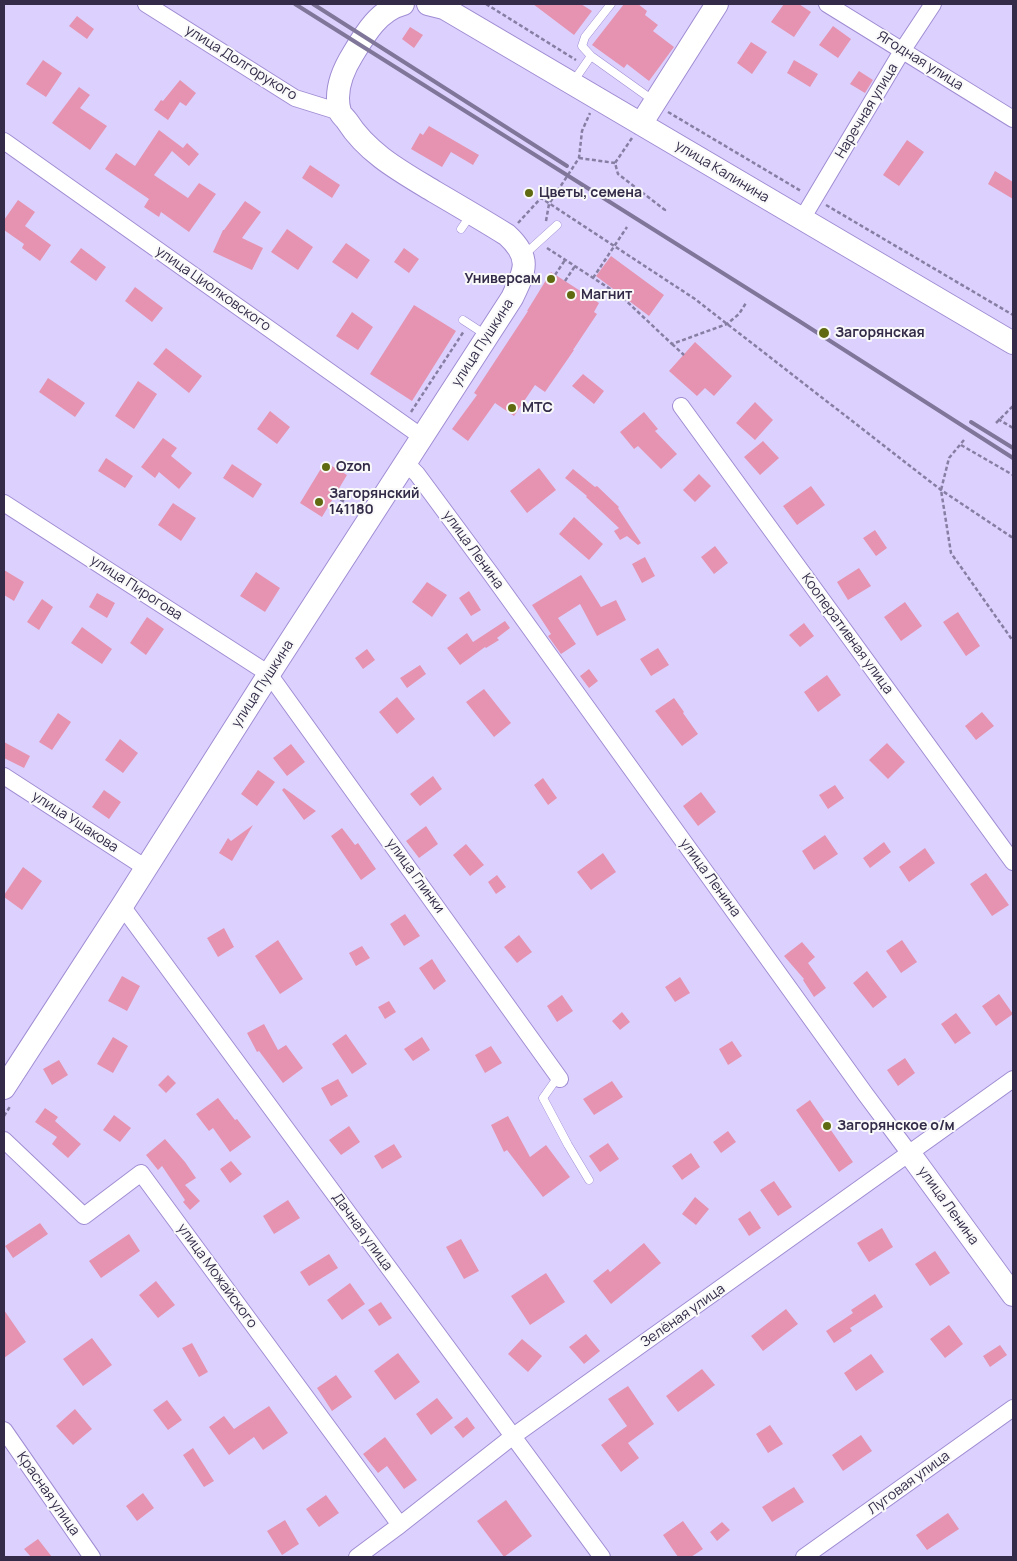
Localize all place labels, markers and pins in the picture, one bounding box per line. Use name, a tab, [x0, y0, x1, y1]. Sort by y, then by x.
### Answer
place label: Цветы, семена	[539, 185, 642, 201]
marker: Цветы, семена	[523, 187, 535, 199]
place label: Универсам	[464, 271, 541, 287]
marker: Универсам	[545, 273, 557, 285]
place label: Магнит	[581, 287, 632, 303]
marker: Магнит	[565, 289, 577, 301]
place label: Загорянская	[835, 325, 925, 341]
marker: Загорянская	[817, 326, 831, 340]
place label: МТС	[522, 400, 553, 416]
marker: МТС	[506, 402, 518, 414]
place label: Ozon	[336, 459, 371, 475]
marker: Ozon	[320, 461, 332, 473]
place label: Загорянский 141180	[329, 486, 420, 518]
marker: Загорянский 141180	[313, 496, 325, 508]
place label: Загорянское о/м	[837, 1118, 955, 1134]
marker: Загорянское о/м	[821, 1120, 833, 1132]

